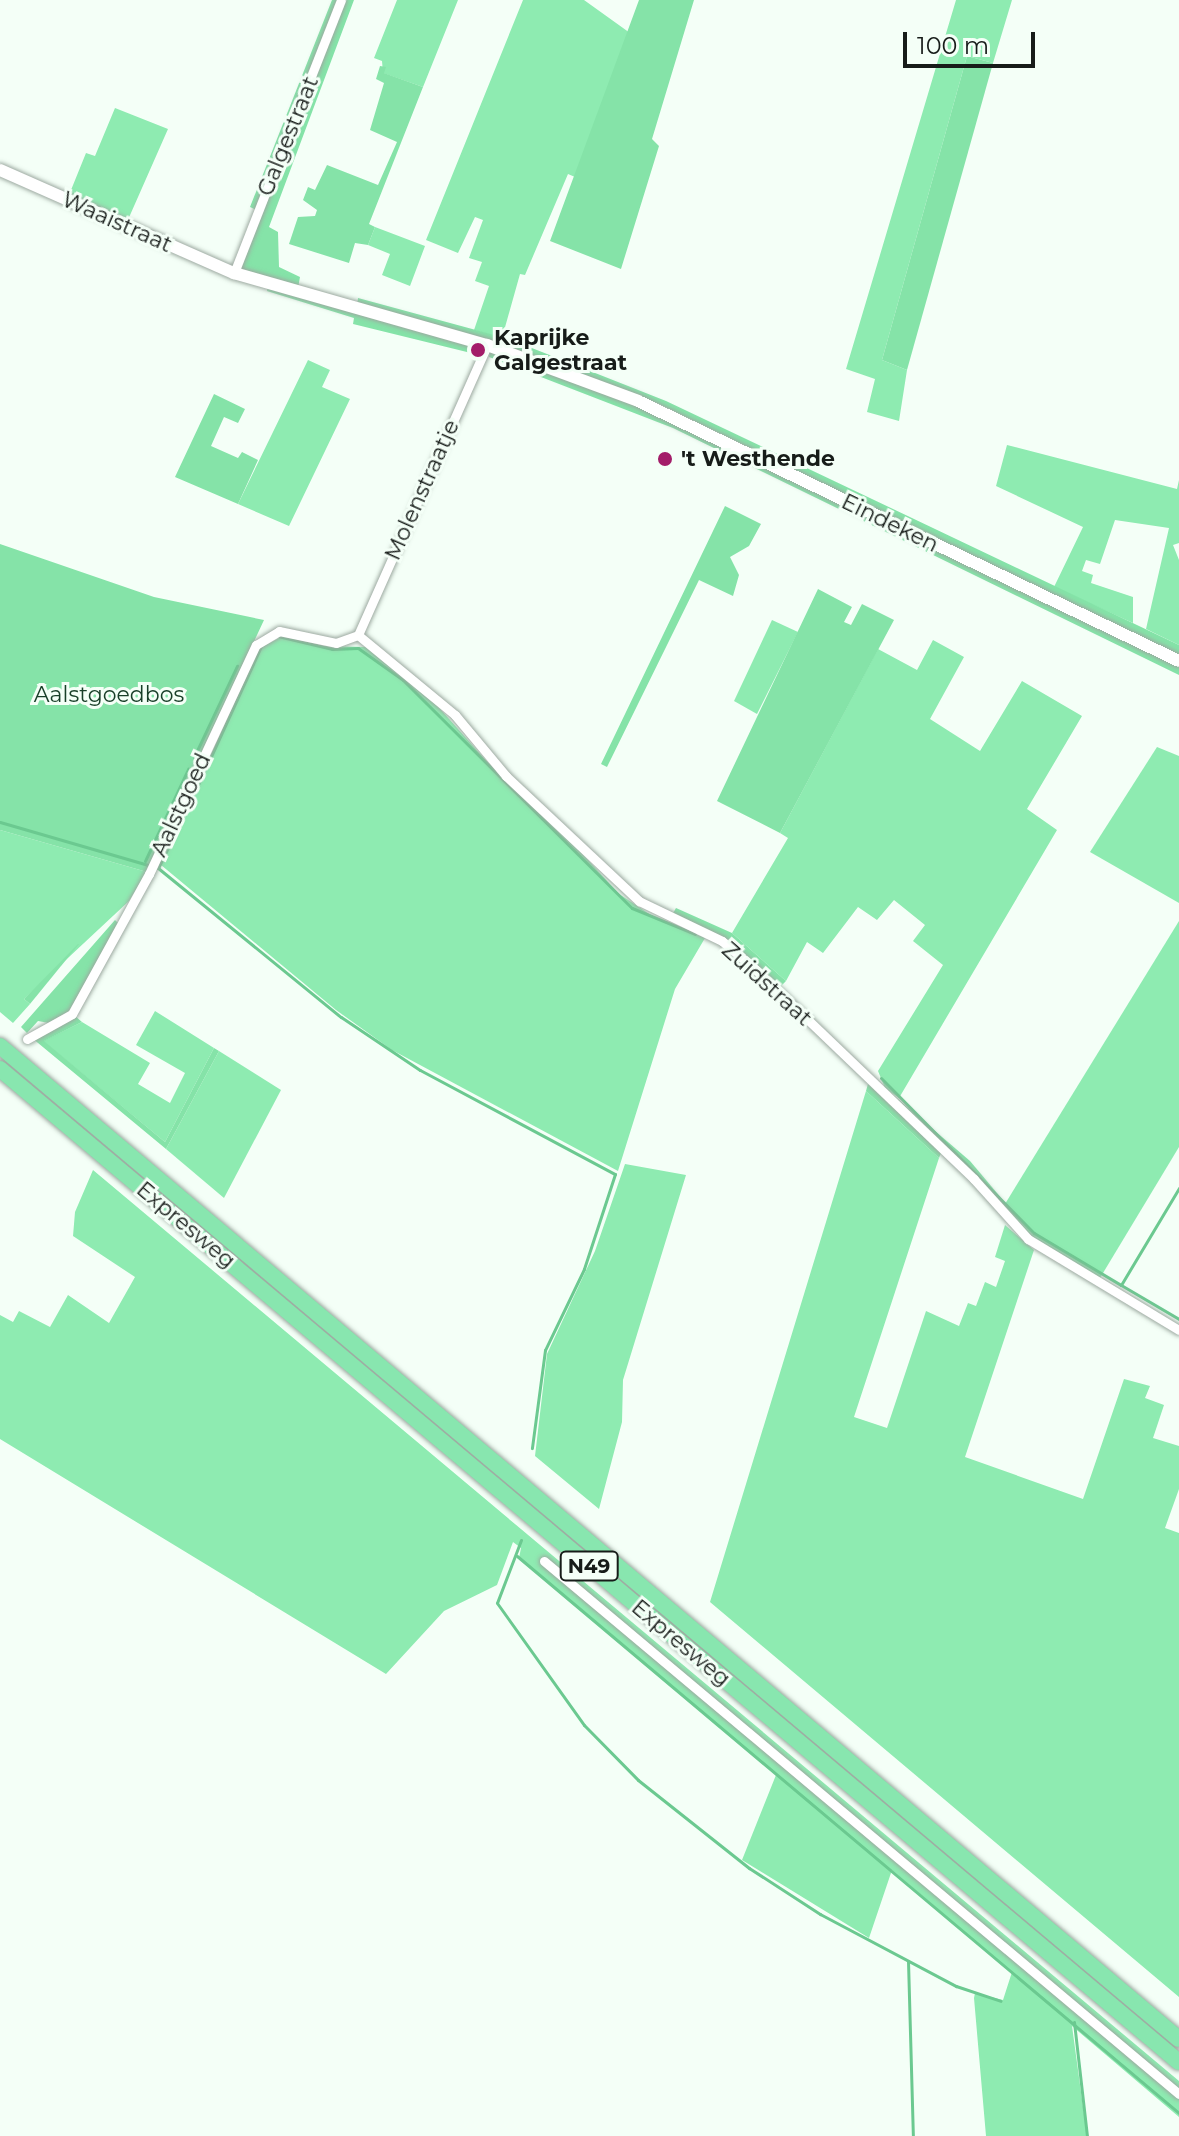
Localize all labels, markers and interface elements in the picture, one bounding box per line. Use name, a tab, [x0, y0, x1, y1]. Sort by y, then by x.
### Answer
scale bar	[907, 16, 1039, 66]
text: 100 m	[917, 31, 989, 60]
street label: Galgestraat	[252, 72, 324, 200]
street label: Waaistraat	[58, 186, 176, 258]
place label: Kaprijke Galgestraat	[494, 324, 627, 376]
marker: Kaprijke Galgestraat	[469, 341, 487, 359]
street label: Molenstraatje	[379, 416, 465, 564]
place label: 't Westhende	[681, 446, 835, 472]
marker: 't Westhende	[656, 450, 674, 468]
street label: Eindeken	[837, 488, 943, 558]
park label: Aalstgoedbos	[34, 682, 184, 708]
street label: Aalstgoed	[146, 749, 216, 861]
street label: Zuidstraat	[716, 937, 818, 1031]
street label: Expresweg	[131, 1176, 241, 1274]
road number: N49	[559, 1550, 619, 1582]
street label: Expresweg	[626, 1594, 736, 1692]

